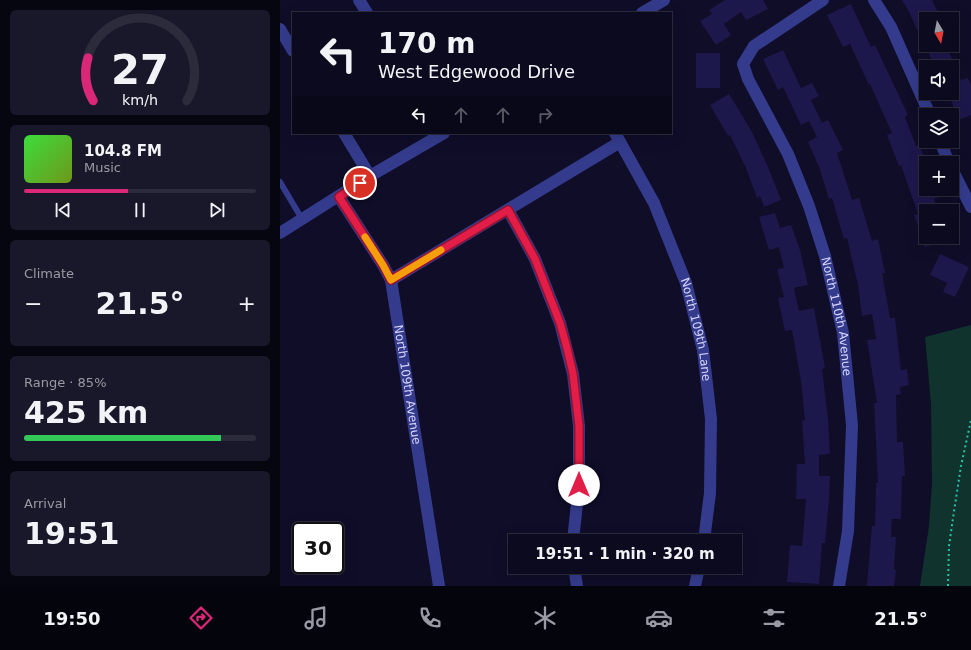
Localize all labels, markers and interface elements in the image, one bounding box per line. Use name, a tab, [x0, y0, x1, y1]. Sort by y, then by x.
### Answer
north arrow	[919, 12, 959, 52]
map controls	[919, 12, 959, 244]
text: 170 m	[378, 27, 475, 60]
icon: left	[312, 28, 364, 80]
text: 27	[111, 44, 169, 93]
button: sound	[919, 60, 959, 100]
text: West Edgewood Drive	[378, 61, 575, 82]
text: km/h	[122, 91, 158, 107]
icon: left	[408, 104, 430, 126]
icon: ahead	[450, 104, 472, 126]
icon: ahead	[492, 104, 514, 126]
icon: right	[534, 104, 556, 126]
button: layers	[919, 108, 959, 148]
text: 104.8 FM	[84, 142, 162, 160]
button: +	[919, 156, 959, 196]
text: Music	[84, 160, 121, 175]
pin	[343, 166, 377, 200]
icon: arrive	[349, 172, 371, 194]
icon: previous	[52, 199, 74, 221]
icon: pause	[129, 199, 151, 221]
icon: next	[206, 199, 228, 221]
button: −	[919, 204, 959, 244]
street label: North 110th Avenue	[818, 255, 854, 377]
text: Climate	[24, 266, 74, 281]
street label: North 109th Lane	[678, 276, 714, 382]
text: 21.5°	[95, 286, 185, 321]
text: −	[24, 291, 42, 316]
text: +	[238, 291, 256, 316]
street label: North 109th Avenue	[391, 324, 424, 446]
text: Range · 85%	[24, 375, 107, 390]
text: 425 km	[24, 395, 148, 430]
position arrow	[558, 464, 600, 506]
text: Arrival	[24, 496, 66, 511]
text: 19:51	[24, 516, 120, 551]
speed limit sign: 30	[292, 522, 344, 574]
text: 19:51 · 1 min · 320 m	[535, 545, 715, 563]
icon: directions	[187, 604, 215, 632]
icon: music	[302, 604, 330, 632]
icon: phone	[416, 604, 444, 632]
icon: climate	[531, 604, 559, 632]
icon: car	[645, 604, 673, 632]
icon: filters	[760, 604, 788, 632]
text: 19:50	[43, 608, 101, 629]
text: 21.5°	[874, 608, 928, 629]

